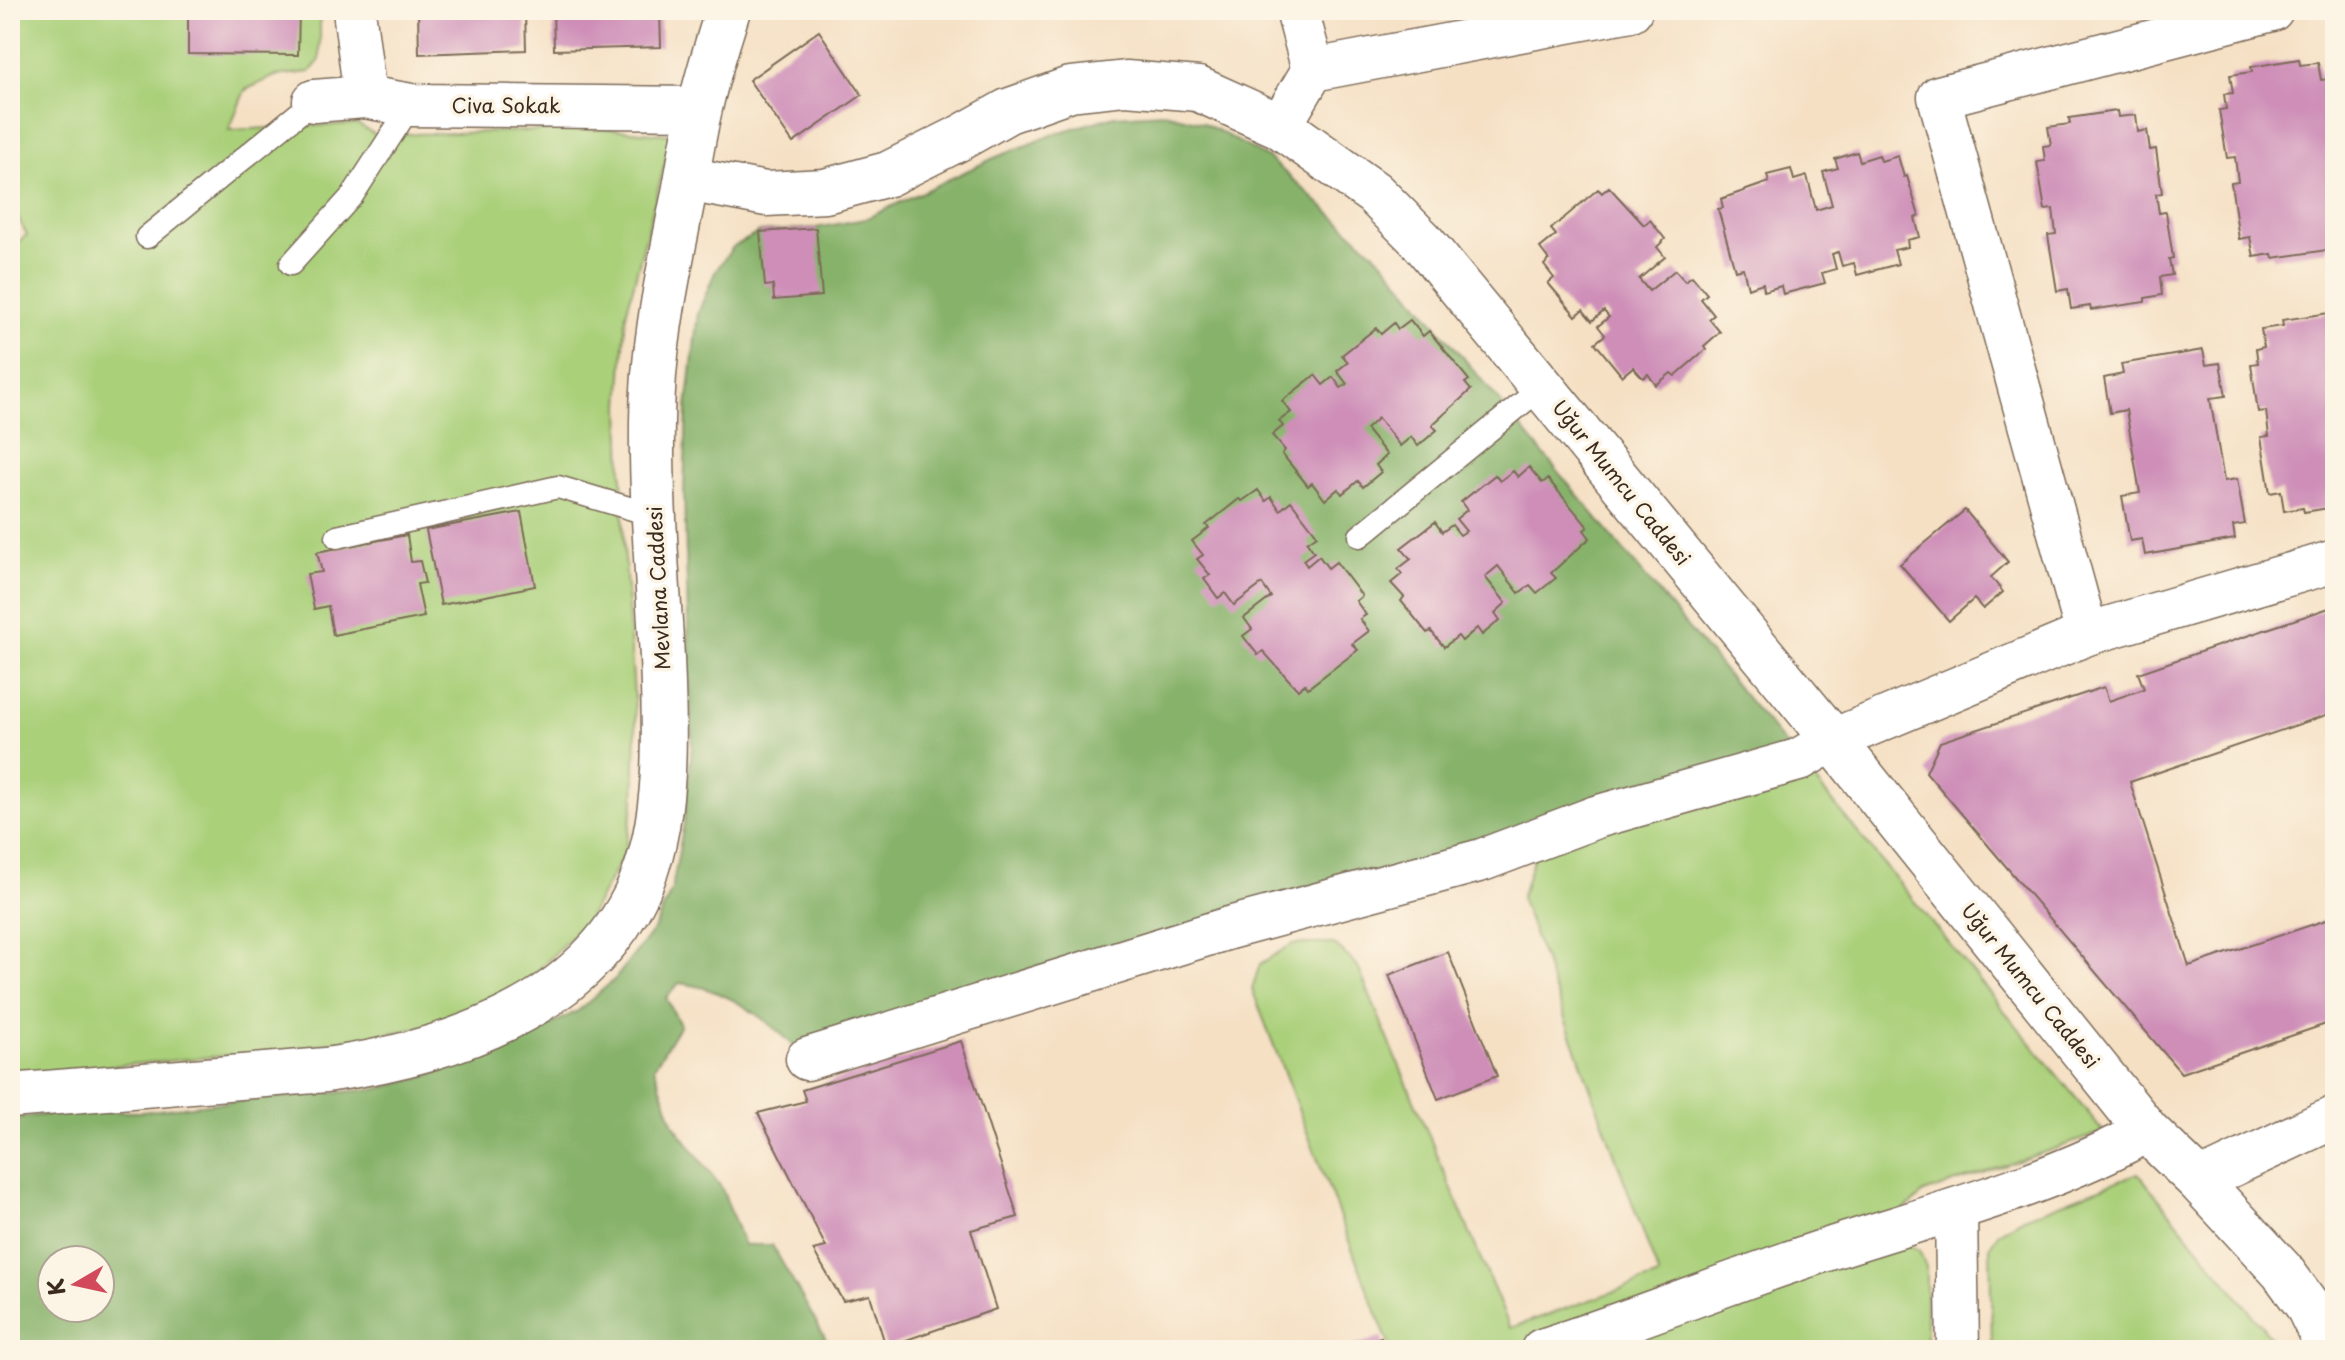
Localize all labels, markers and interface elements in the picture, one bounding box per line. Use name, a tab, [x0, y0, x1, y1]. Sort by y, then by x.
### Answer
street label: Civa Sokak	[452, 90, 560, 120]
street label: Uğur Mumcu Caddesi	[1545, 393, 1698, 572]
street label: Mevlana Caddesi	[639, 505, 677, 671]
street label: Uğur Mumcu Caddesi	[1954, 896, 2107, 1075]
north arrow	[36, 1244, 116, 1324]
text: K	[37, 1277, 72, 1298]

